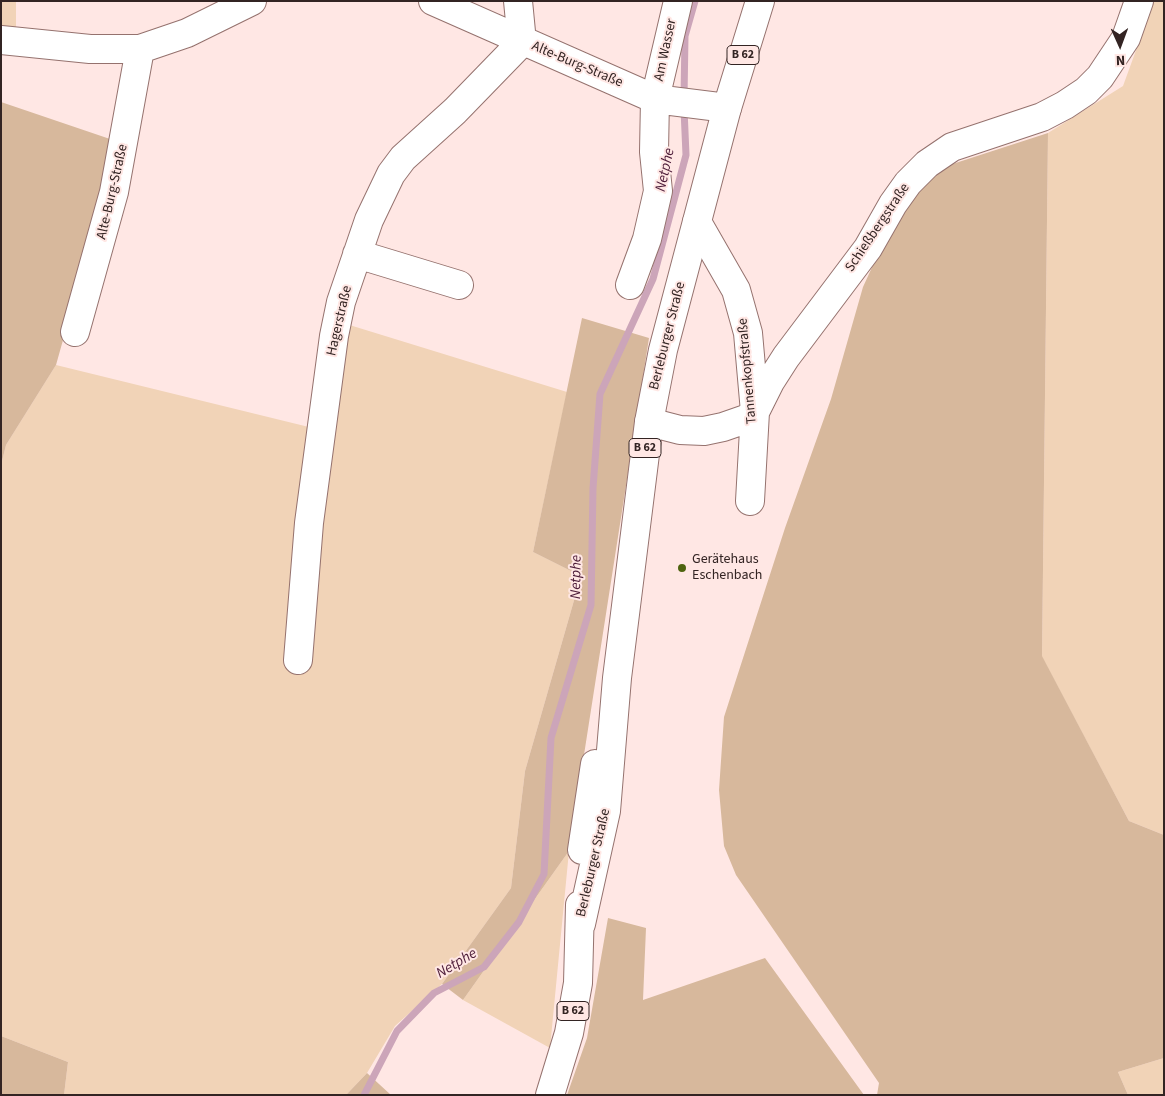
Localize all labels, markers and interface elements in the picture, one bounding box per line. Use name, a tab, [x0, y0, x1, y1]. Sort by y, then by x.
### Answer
street label: Am Wasser	[651, 17, 681, 83]
north arrow	[1095, 20, 1145, 70]
street label: Alte-Burg-Straße	[529, 38, 625, 92]
road number: B 62	[727, 46, 759, 64]
text: N	[1116, 50, 1126, 70]
street label: Alte-Burg-Straße	[94, 143, 132, 241]
water label: Netphe	[653, 147, 679, 193]
street label: Schießbergstraße	[842, 180, 914, 276]
street label: Berleburger Straße	[646, 280, 690, 392]
street label: Hagerstraße	[324, 284, 356, 358]
street label: Tannenkopfstraße	[735, 317, 761, 425]
road number: B 62	[629, 438, 661, 458]
place label: Gerätehaus Eschenbach	[692, 552, 762, 584]
water label: Netphe	[568, 555, 586, 599]
marker: Gerätehaus Eschenbach	[676, 562, 688, 574]
street label: Berleburger Straße	[573, 807, 615, 919]
water label: Netphe	[433, 945, 481, 983]
road number: B 62	[557, 1001, 589, 1020]

